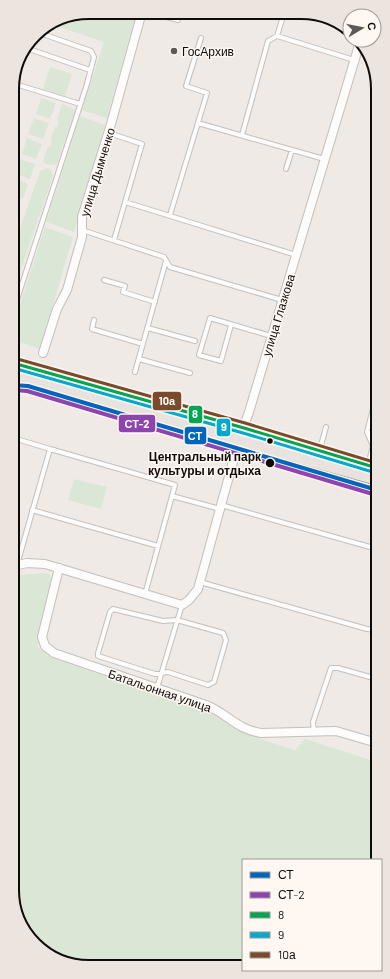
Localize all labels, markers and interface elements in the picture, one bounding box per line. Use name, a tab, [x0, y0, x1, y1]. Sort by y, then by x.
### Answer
north arrow	[342, 8, 382, 48]
text: С	[365, 21, 379, 31]
place label: ГосАрхив	[182, 44, 234, 59]
marker: ГосАрхив	[169, 46, 179, 56]
street label: улица Дымченко	[77, 126, 118, 218]
street label: улица Глазкова	[259, 272, 298, 358]
line badge: 10а	[152, 391, 182, 411]
text: 10а	[159, 394, 176, 407]
line badge: 8	[188, 405, 203, 424]
text: 8	[192, 407, 198, 420]
line badge: СТ-2	[118, 414, 156, 433]
text: СТ-2	[124, 417, 150, 430]
line badge: 9	[216, 418, 231, 437]
text: 9	[221, 420, 227, 433]
line badge: СТ	[184, 426, 207, 445]
text: СТ	[188, 429, 202, 442]
unlabelled marker	[265, 436, 275, 446]
place label: Центральный парк культуры и отдыха	[148, 449, 262, 478]
marker: Центральный парк культуры и отдыха	[264, 457, 276, 469]
street label: Батальонная улица	[106, 666, 214, 715]
legend	[242, 859, 382, 971]
text: СТ	[278, 867, 294, 881]
text: СТ-2	[278, 887, 305, 901]
text: 8	[278, 907, 284, 921]
text: 9	[278, 927, 284, 941]
text: 10а	[278, 947, 296, 961]

